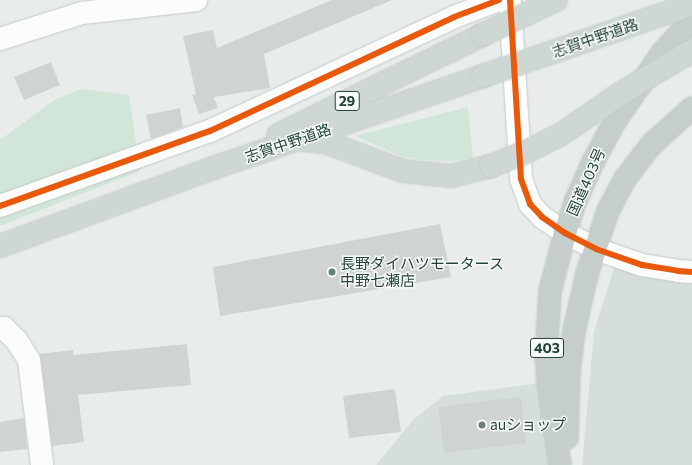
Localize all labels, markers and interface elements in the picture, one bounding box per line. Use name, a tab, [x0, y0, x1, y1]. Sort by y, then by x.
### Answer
street label: 志賀中野道路	[550, 15, 640, 61]
road number: 29	[334, 89, 360, 113]
street label: 志賀中野道路	[243, 120, 333, 166]
street label: 国道403号	[563, 145, 609, 219]
place label: 長野ダイハツモータース 中野七瀬店	[340, 254, 505, 289]
marker: 長野ダイハツモータース 中野七瀬店	[327, 267, 337, 277]
road number: 403	[530, 336, 564, 360]
place label: auショップ	[490, 416, 566, 434]
marker: auショップ	[477, 420, 487, 430]

